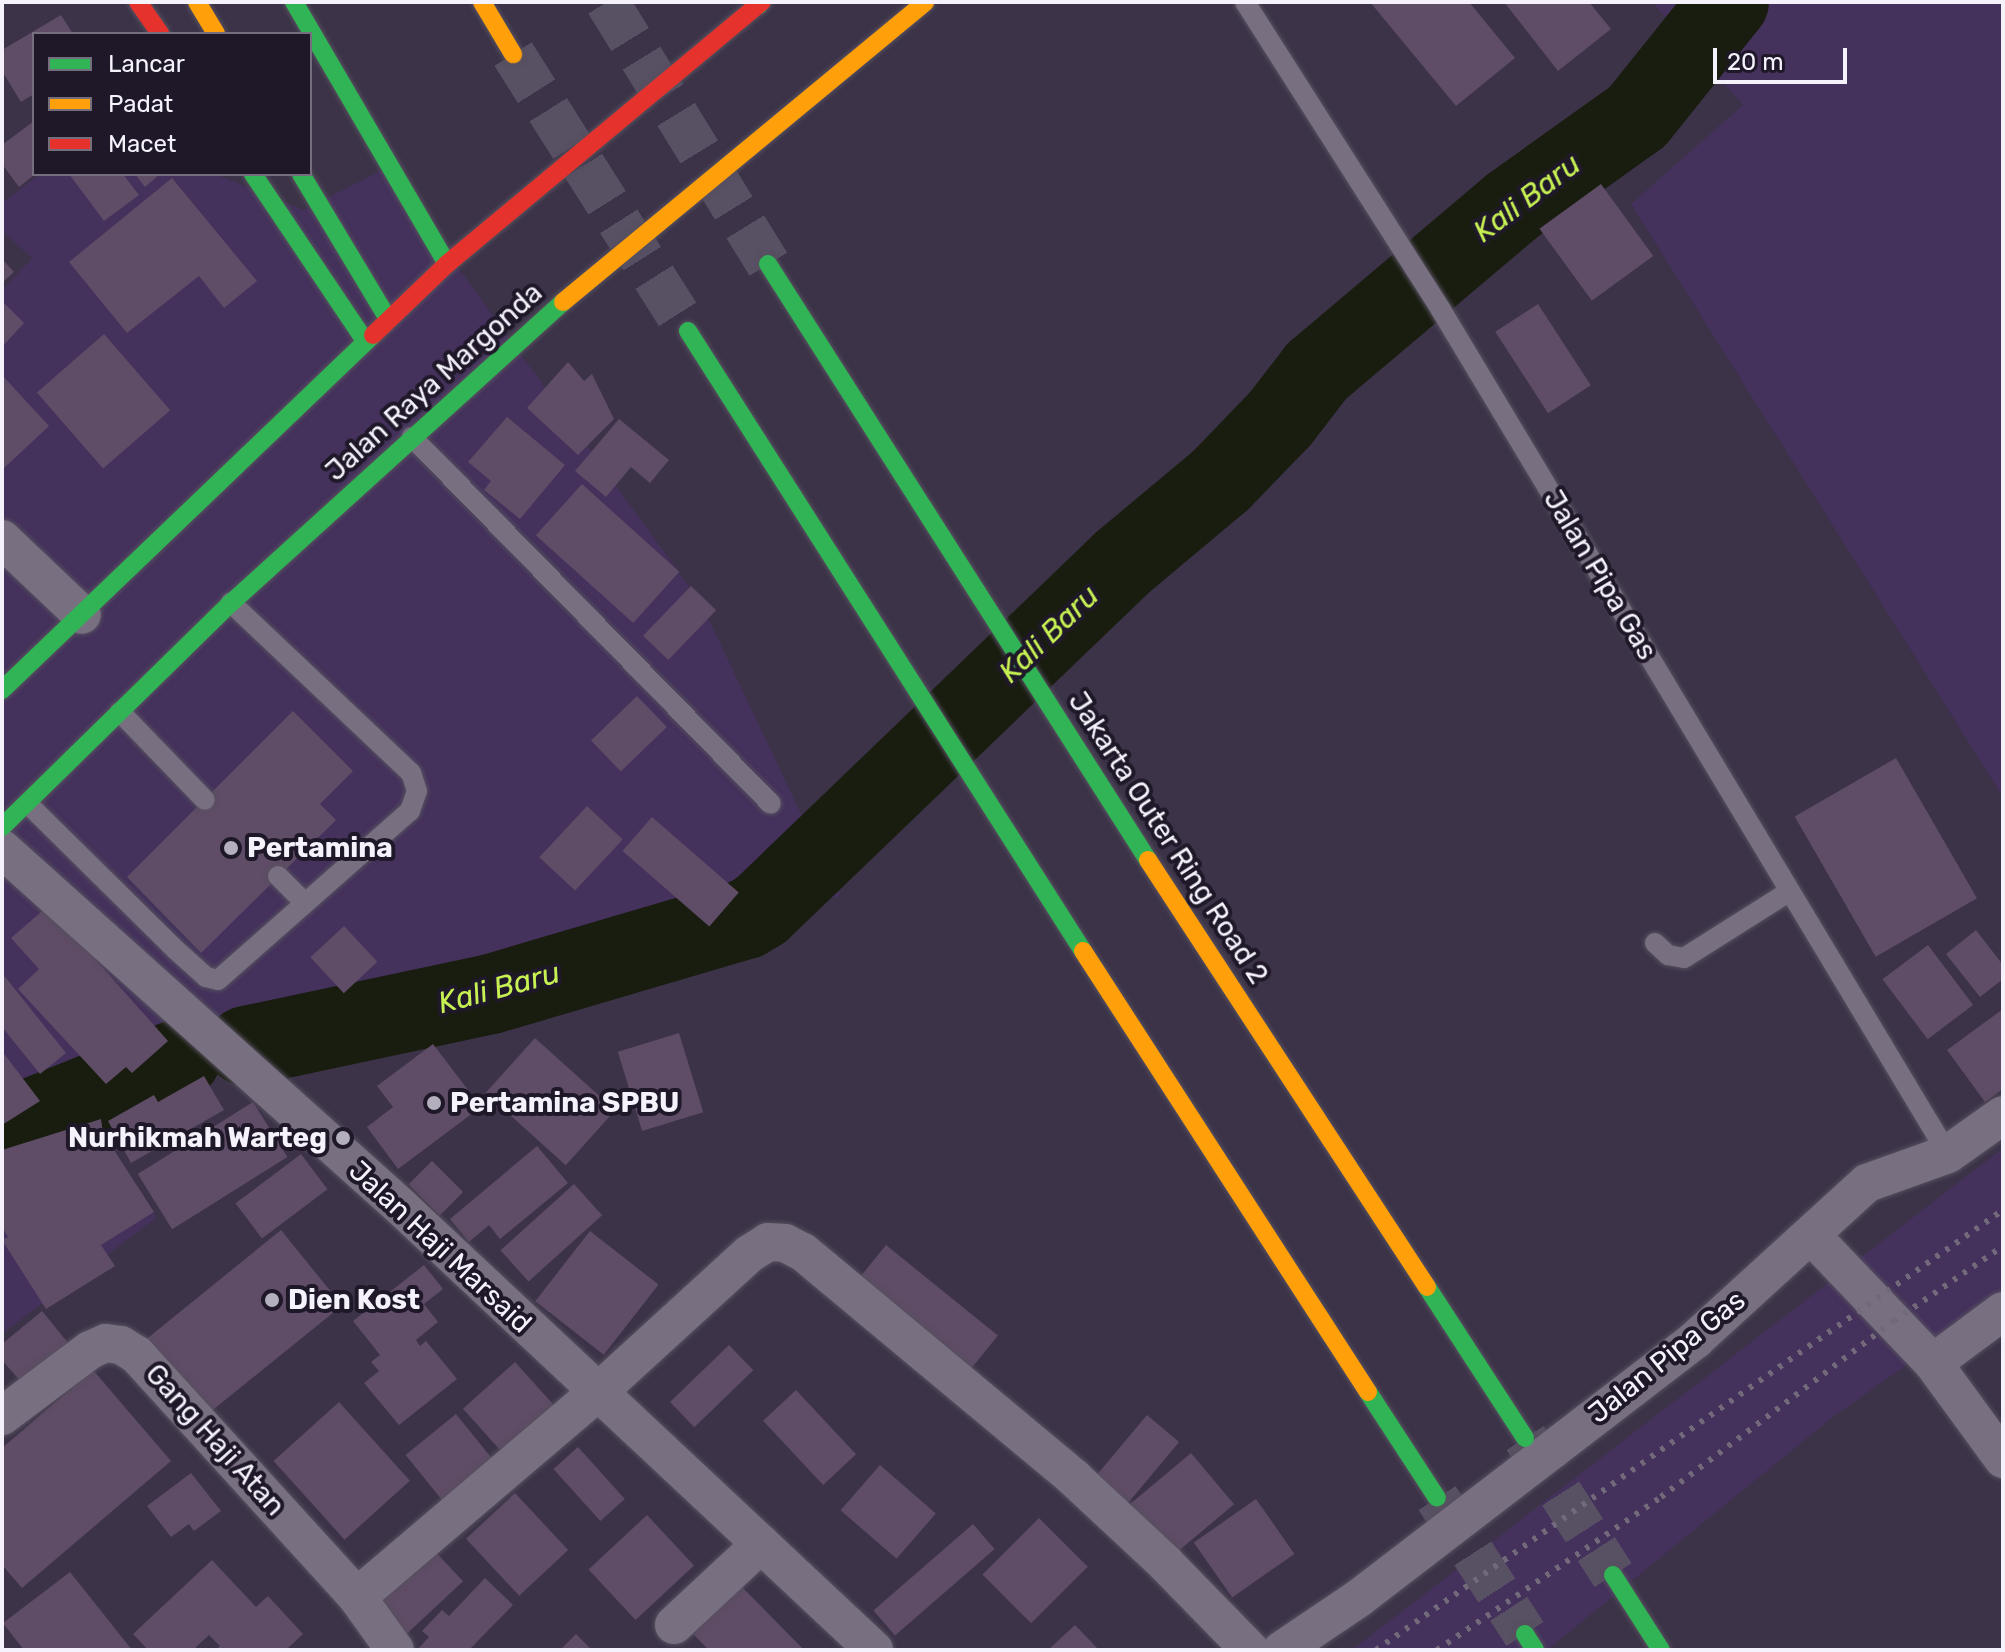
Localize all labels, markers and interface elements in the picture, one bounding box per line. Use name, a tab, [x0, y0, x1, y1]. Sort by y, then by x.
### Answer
legend	[32, 32, 312, 176]
scale bar	[1717, 32, 1851, 82]
text: 20 m	[1727, 48, 1784, 76]
text: Lancar	[108, 50, 185, 78]
text: Padat	[108, 90, 173, 118]
text: Macet	[108, 130, 176, 158]
water label: Kali Baru	[1466, 146, 1588, 250]
street label: Jalan Raya Margonda	[319, 276, 549, 488]
street label: Jalan Pipa Gas	[1536, 484, 1664, 666]
water label: Kali Baru	[992, 578, 1106, 690]
street label: Jakarta Outer Ring Road 2	[1061, 685, 1275, 991]
place label: Pertamina	[247, 831, 393, 865]
marker: Pertamina	[222, 839, 240, 857]
water label: Kali Baru	[434, 954, 564, 1022]
place label: Pertamina SPBU	[450, 1086, 679, 1120]
marker: Pertamina SPBU	[425, 1094, 443, 1112]
place label: Nurhikmah Warteg	[68, 1121, 327, 1155]
marker: Nurhikmah Warteg	[334, 1129, 352, 1147]
street label: Jalan Haji Marsaid	[342, 1154, 538, 1340]
place label: Dien Kost	[288, 1283, 420, 1317]
street label: Jalan Pipa Gas	[1582, 1284, 1752, 1430]
marker: Dien Kost	[263, 1291, 281, 1309]
street label: Gang Haji Atan	[138, 1357, 292, 1523]

